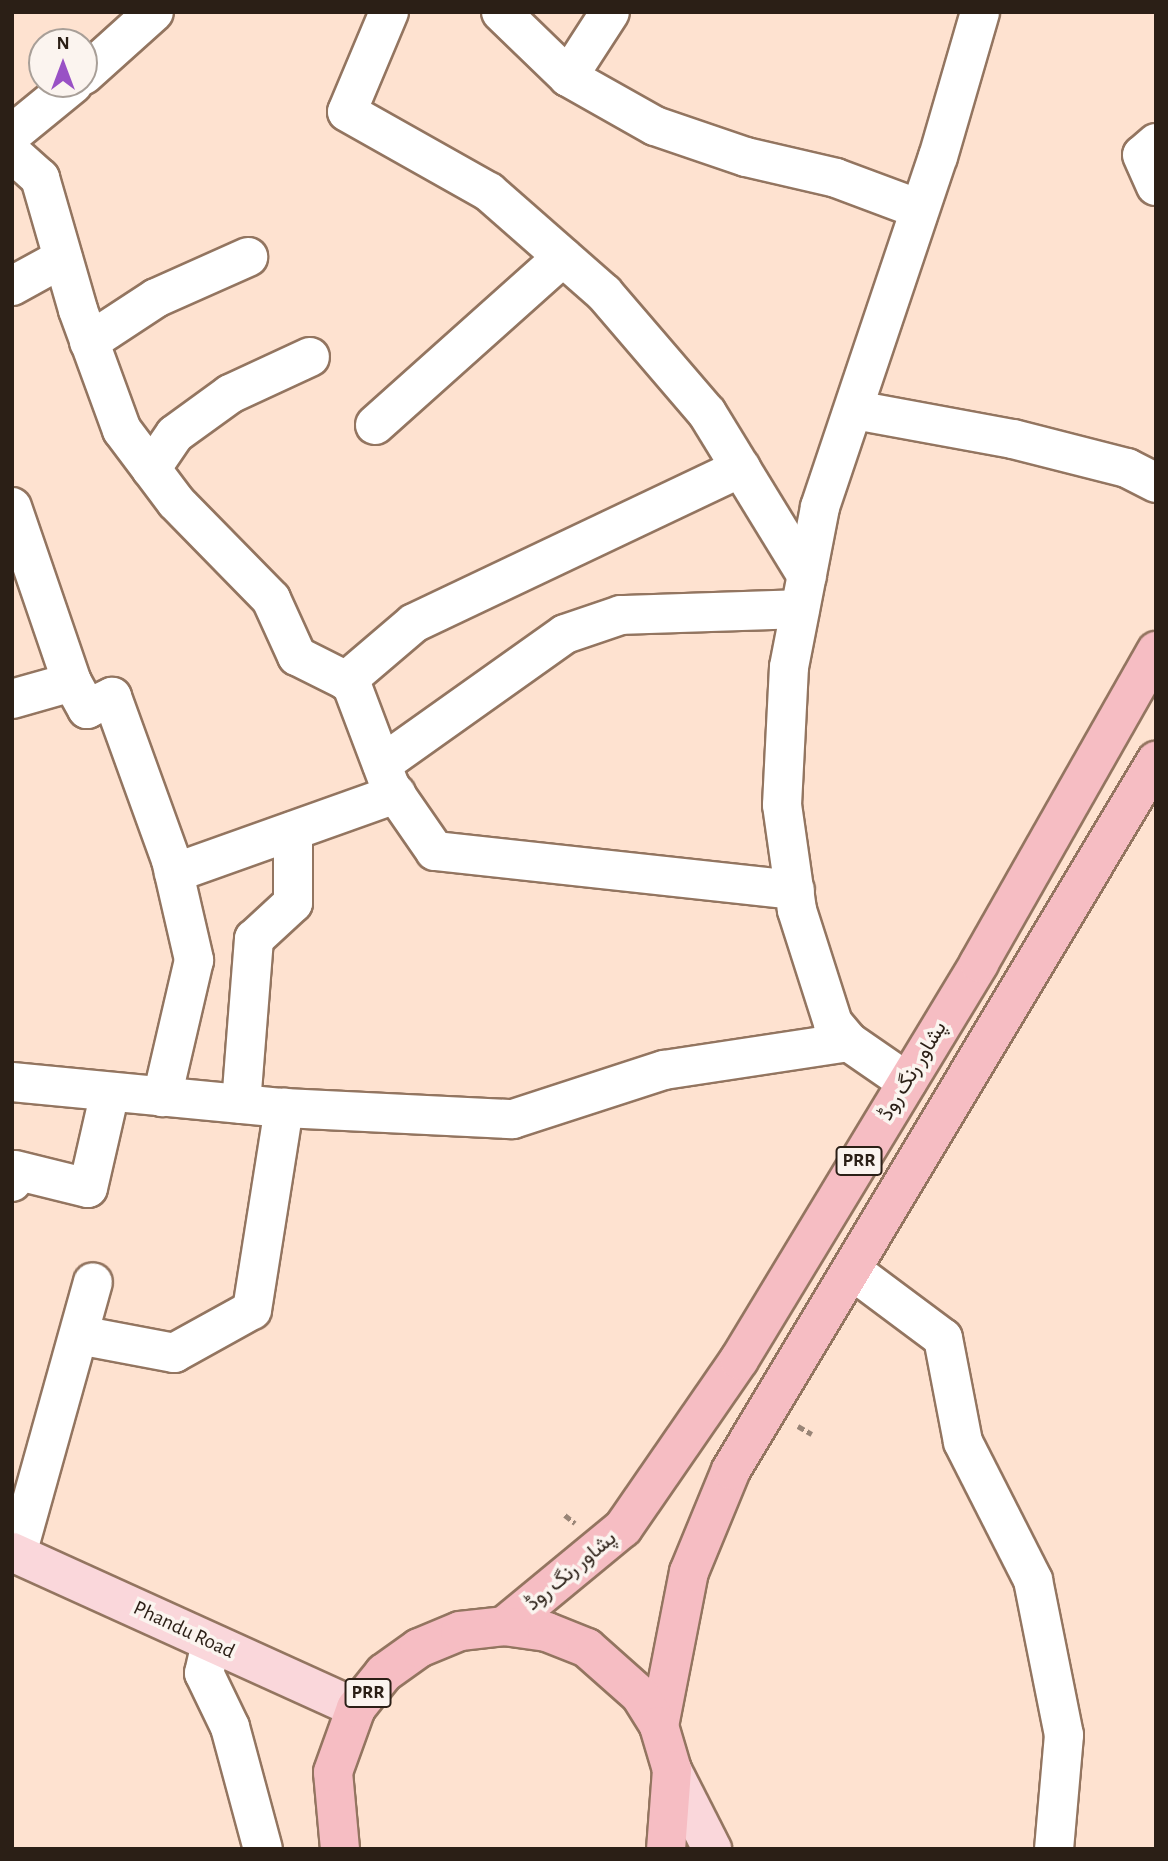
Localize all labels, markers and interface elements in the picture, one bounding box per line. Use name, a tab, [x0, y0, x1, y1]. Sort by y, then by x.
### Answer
north arrow	[28, 28, 98, 98]
text: N	[56, 34, 70, 53]
street label: پشاور رنگ روڈ	[874, 1017, 952, 1125]
road number: PRR	[834, 1146, 884, 1176]
street label: پشاور رنگ روڈ	[520, 1526, 622, 1616]
street label: Phandu Road	[129, 1596, 239, 1664]
road number: PRR	[344, 1678, 392, 1708]

